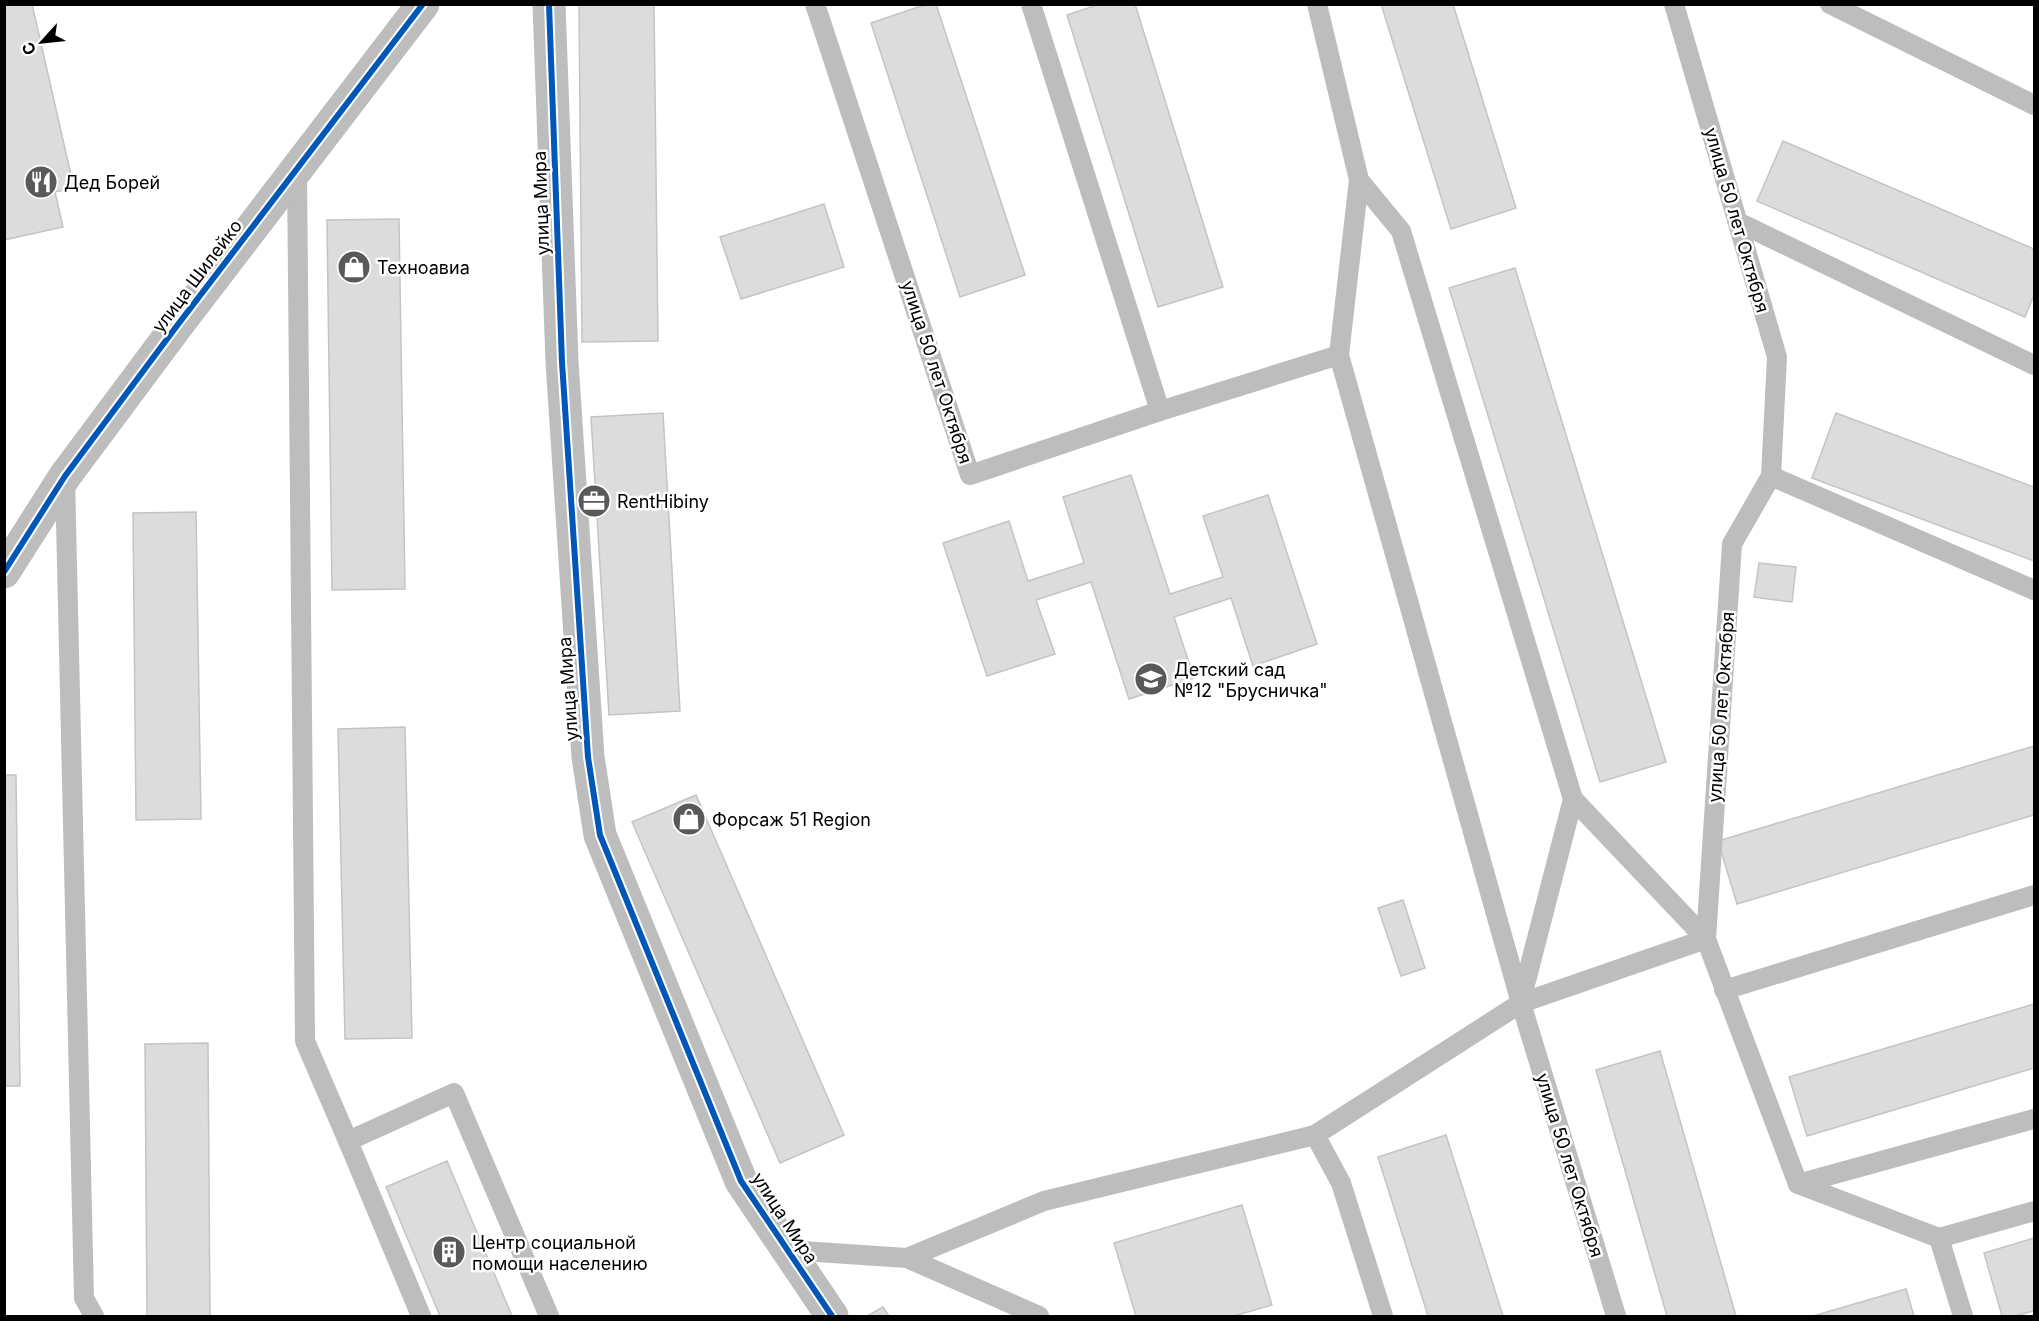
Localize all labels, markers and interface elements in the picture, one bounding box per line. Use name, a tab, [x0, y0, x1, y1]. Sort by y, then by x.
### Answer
north arrow	[12, 12, 72, 72]
text: С	[17, 39, 40, 59]
street label: улица 50 лет Октября	[1701, 125, 1773, 315]
street label: улица Мира	[529, 150, 553, 256]
restaurant icon: Дед Борей	[23, 164, 59, 200]
place label: Дед Борей	[64, 172, 160, 193]
street label: улица Шилейко	[148, 215, 246, 337]
shop icon: Техноавиа	[336, 249, 372, 285]
place label: Техноавиа	[377, 257, 470, 278]
street label: улица 50 лет Октября	[897, 278, 977, 466]
office icon: RentHibiny	[576, 483, 612, 519]
place label: RentHibiny	[617, 491, 709, 512]
street label: улица 50 лет Октября	[1704, 611, 1738, 803]
street label: улица Мира	[554, 636, 582, 742]
place label: Детский сад №12 "Брусничка"	[1174, 659, 1328, 701]
school or university icon: Детский сад №12 "Брусничка"	[1133, 661, 1169, 697]
shop icon: Форсаж 51 Region	[671, 801, 707, 837]
place label: Форсаж 51 Region	[712, 809, 871, 830]
street label: улица 50 лет Октября	[1532, 1070, 1608, 1260]
street label: улица Мира	[748, 1168, 822, 1268]
place label: Центр социальной помощи населению	[472, 1232, 648, 1274]
building icon: Центр социальной помощи населению	[431, 1234, 467, 1270]

